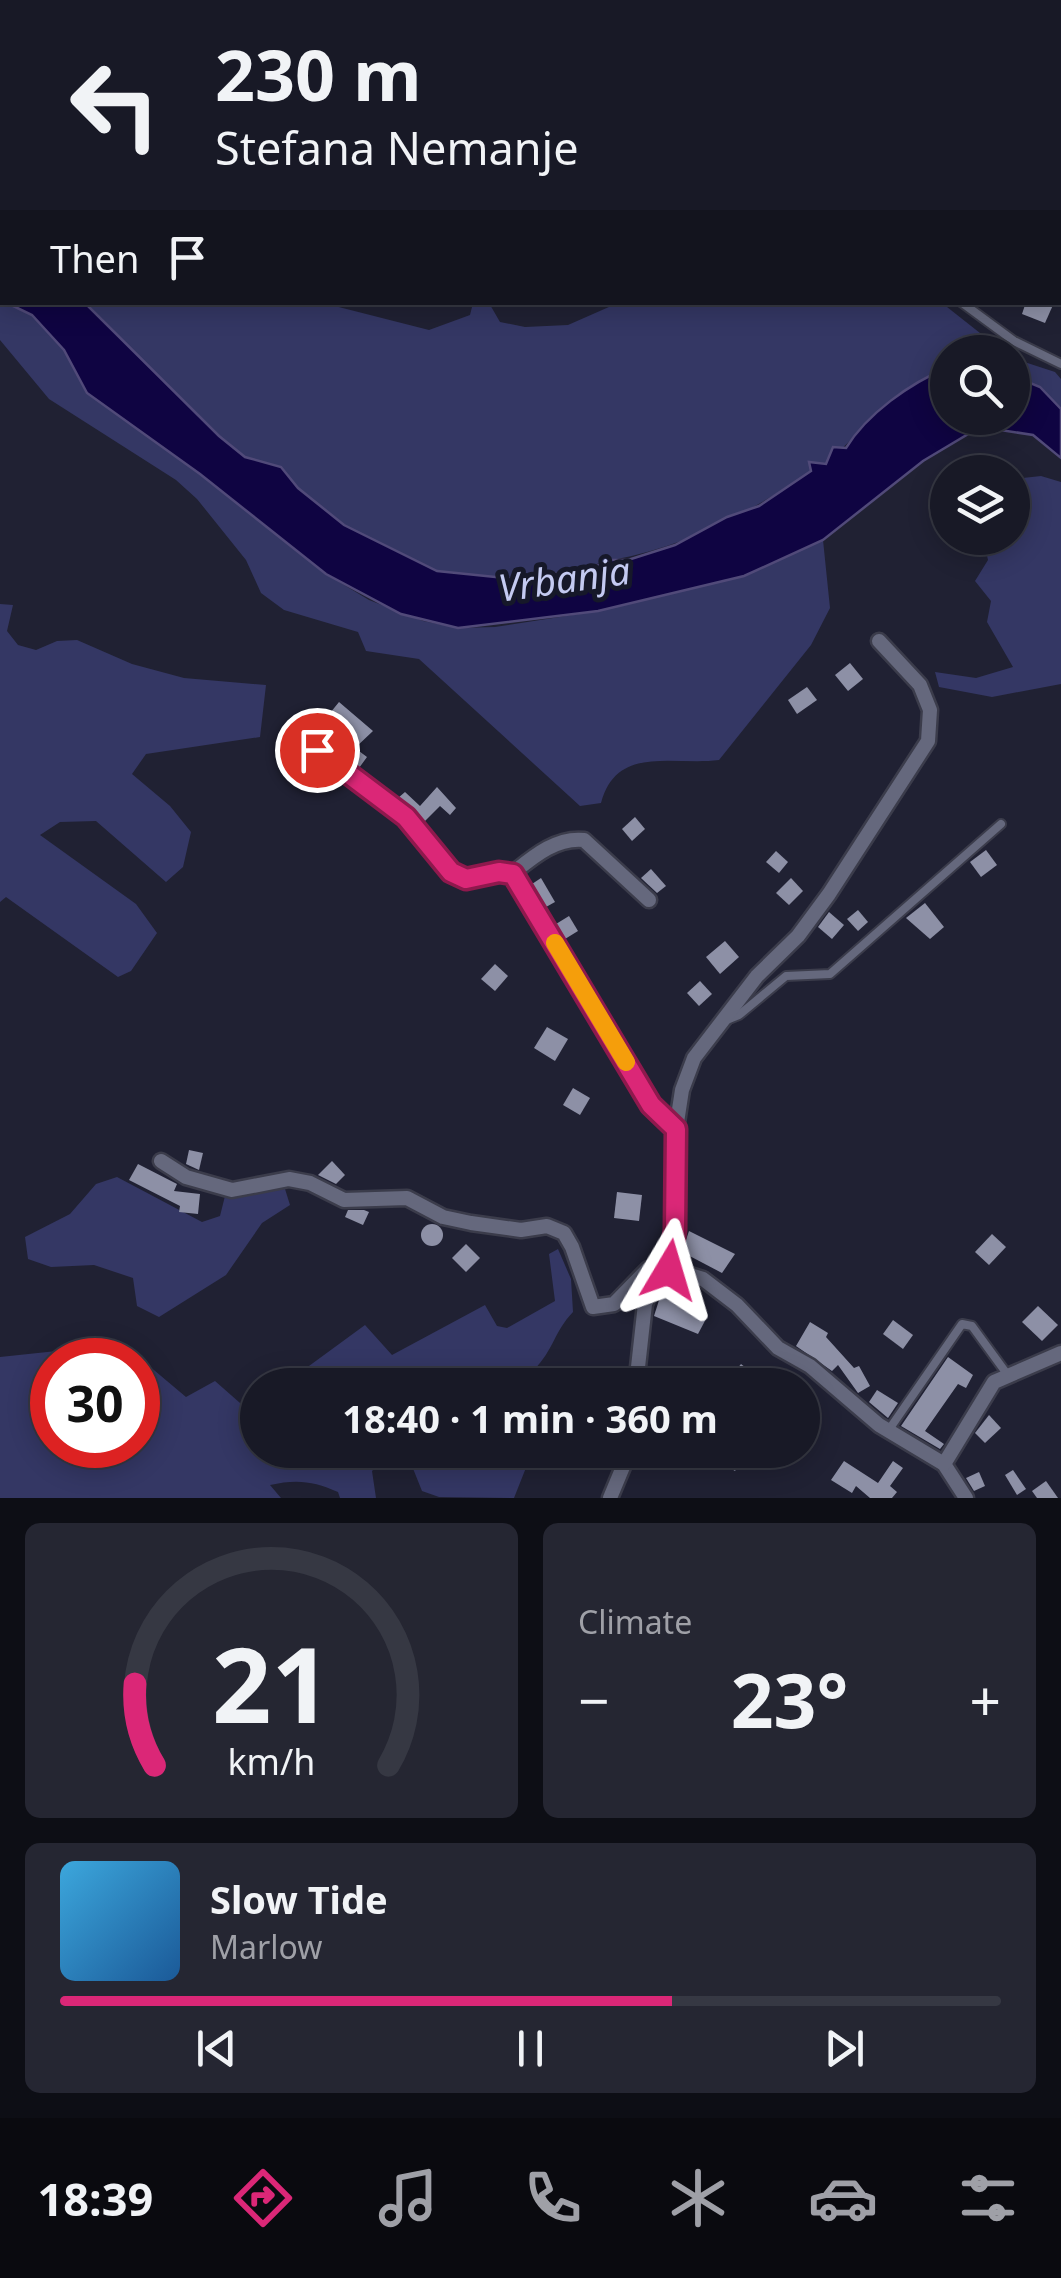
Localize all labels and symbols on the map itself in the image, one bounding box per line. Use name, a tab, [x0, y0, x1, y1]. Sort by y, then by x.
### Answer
water label: Vrbanja	[495, 543, 633, 613]
pin	[275, 708, 360, 793]
position arrow	[617, 1218, 721, 1322]
speed limit sign: 30	[30, 1338, 160, 1468]

